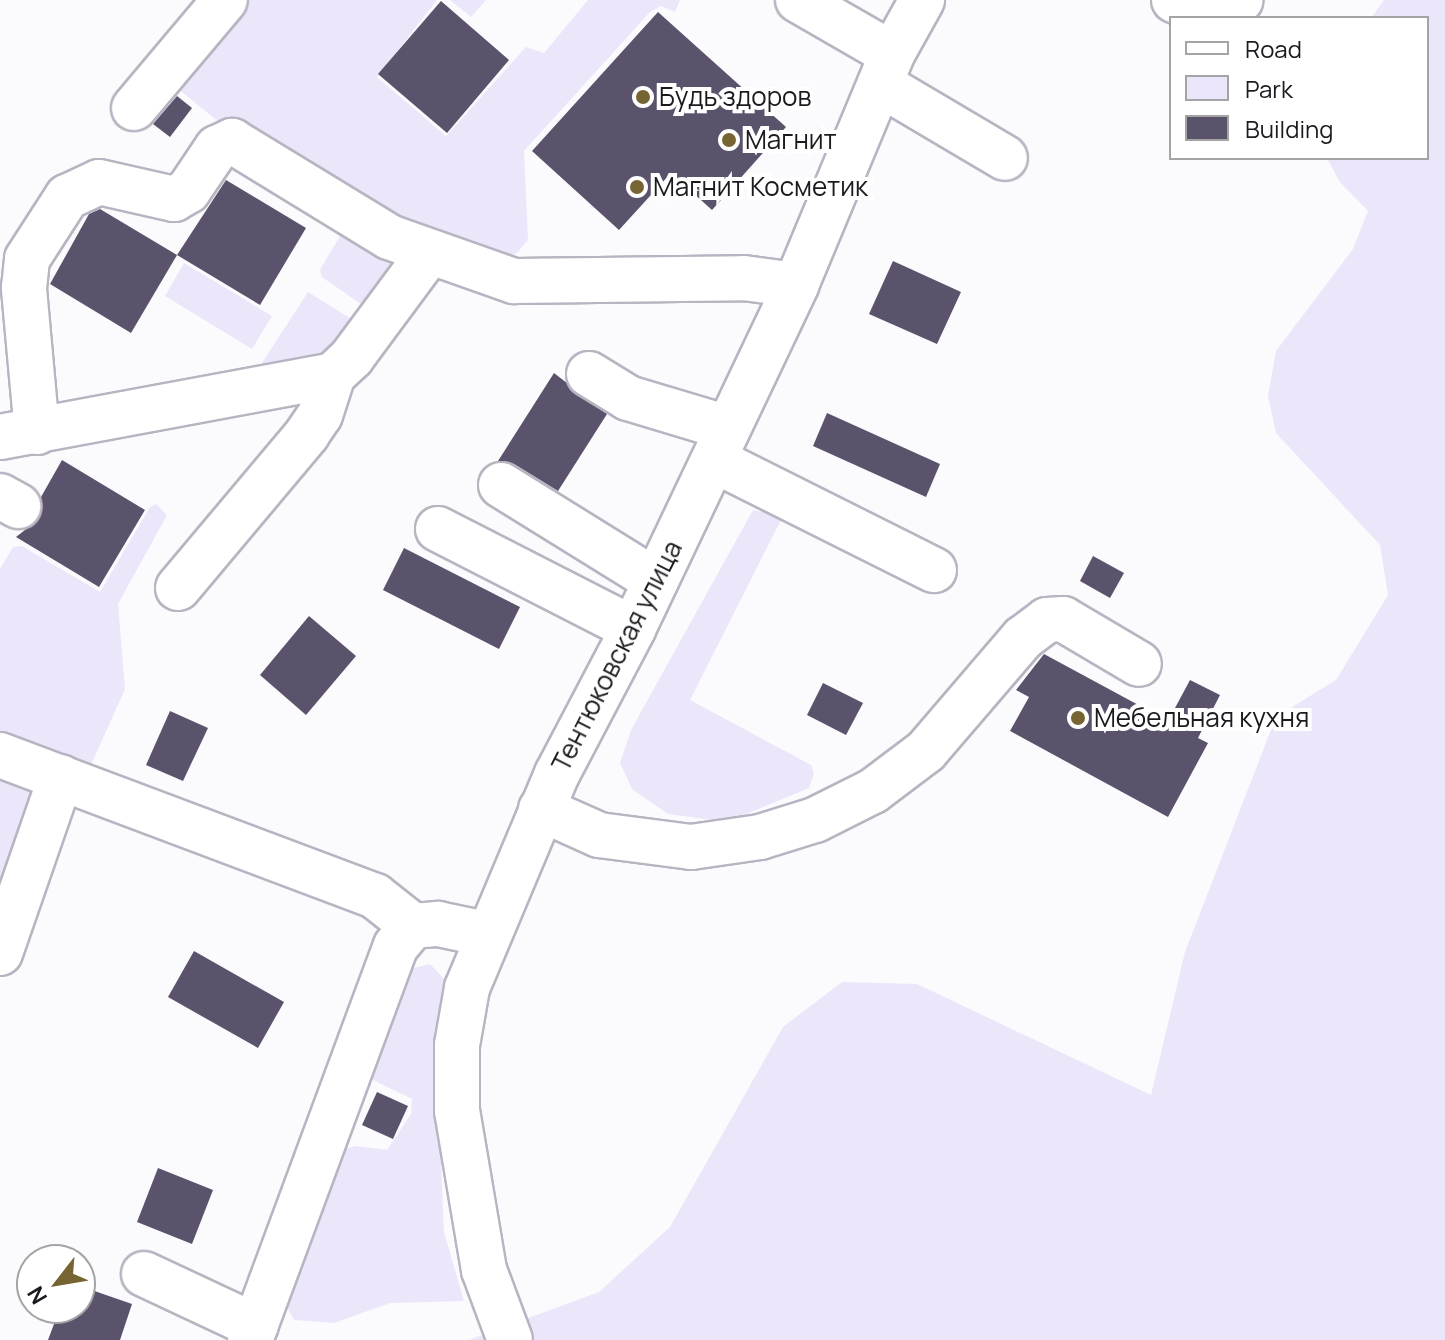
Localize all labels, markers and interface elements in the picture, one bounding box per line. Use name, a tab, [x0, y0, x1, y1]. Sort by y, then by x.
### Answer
legend	[1169, 16, 1429, 160]
text: Road	[1245, 32, 1302, 65]
text: Park	[1245, 72, 1293, 105]
place label: Будь здоров	[659, 81, 811, 113]
marker: Будь здоров	[634, 88, 652, 106]
text: Building	[1245, 112, 1333, 145]
place label: Магнит	[745, 124, 837, 156]
marker: Магнит	[720, 131, 738, 149]
place label: Магнит Косметик	[653, 171, 868, 203]
marker: Магнит Косметик	[628, 178, 646, 196]
street label: Тентюковская улица	[545, 535, 689, 777]
place label: Мебельная кухня	[1094, 702, 1309, 734]
marker: Мебельная кухня	[1069, 709, 1087, 727]
north arrow	[16, 1244, 96, 1324]
text: N	[20, 1281, 54, 1310]

